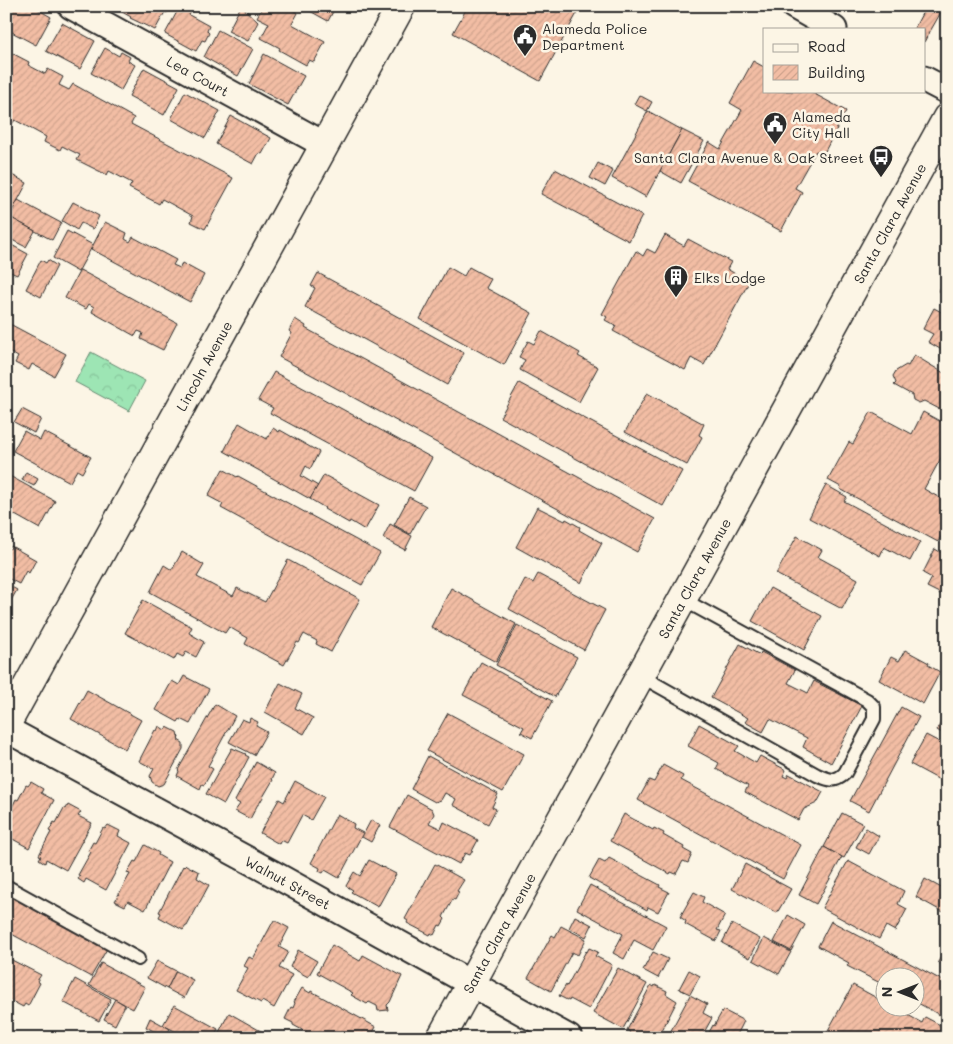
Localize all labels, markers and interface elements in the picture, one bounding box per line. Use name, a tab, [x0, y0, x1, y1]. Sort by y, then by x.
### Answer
place label: Alameda Police Department	[542, 19, 647, 54]
public building icon: Alameda Police Department	[512, 23, 538, 57]
legend	[763, 28, 926, 92]
text: Road	[808, 36, 845, 56]
street label: Lea Court	[164, 51, 233, 100]
text: Building	[808, 62, 865, 82]
place label: Alameda City Hall	[792, 107, 851, 142]
public building icon: Alameda City Hall	[762, 111, 788, 145]
bus stop icon: Santa Clara Avenue & Oak Street	[868, 144, 894, 178]
place label: Santa Clara Avenue & Oak Street	[634, 148, 864, 167]
street label: Santa Clara Avenue	[848, 159, 930, 287]
building icon: Elks Lodge	[663, 264, 689, 298]
place label: Elks Lodge	[694, 268, 766, 287]
street label: Lincoln Avenue	[171, 317, 236, 414]
street label: Santa Clara Avenue	[653, 514, 735, 642]
street label: Walnut Street	[242, 851, 334, 913]
street label: Santa Clara Avenue	[458, 869, 540, 996]
north arrow	[876, 966, 926, 1016]
text: N	[877, 987, 896, 997]

